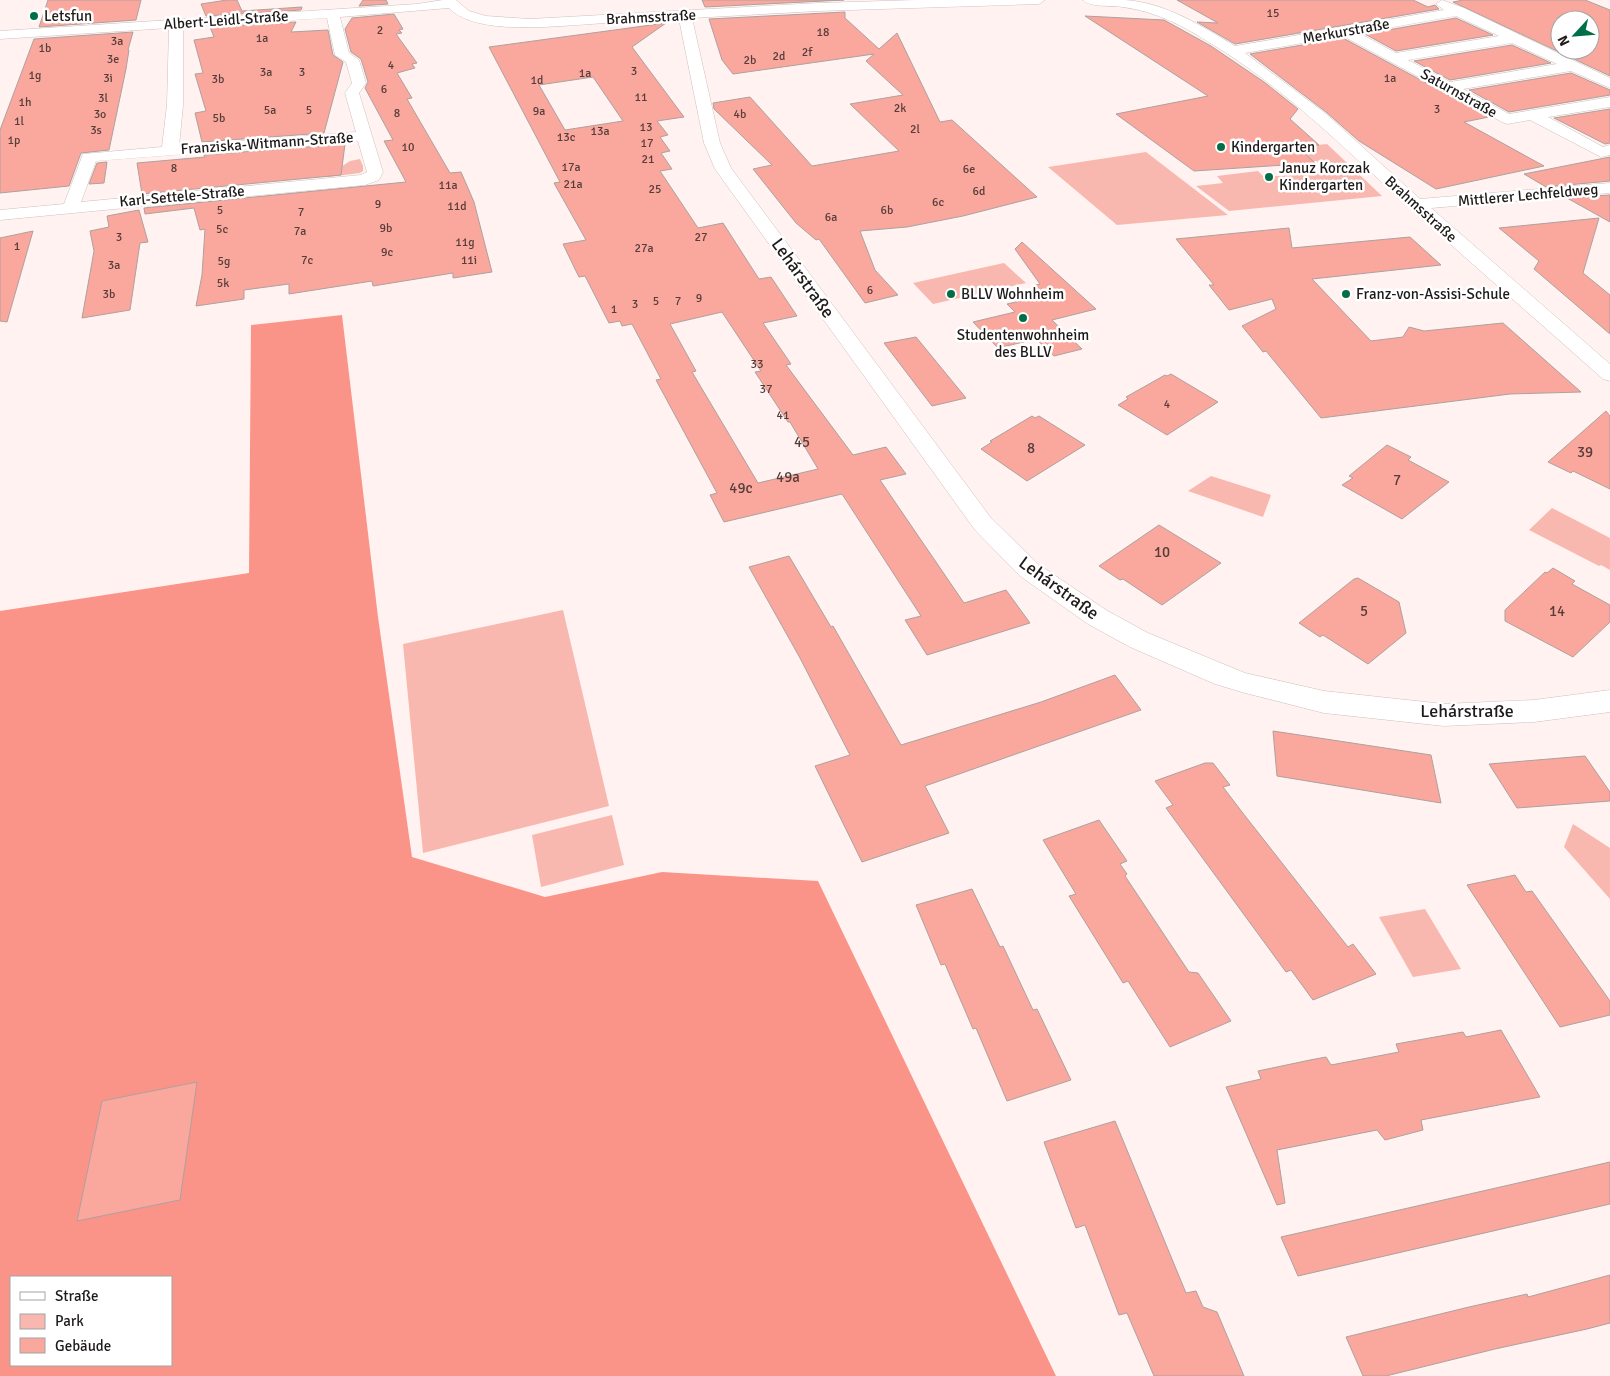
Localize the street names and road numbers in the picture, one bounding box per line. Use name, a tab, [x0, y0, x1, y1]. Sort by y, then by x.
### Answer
street label: Brahmsstraße	[605, 6, 697, 28]
street label: Albert-Leidl-Straße	[163, 7, 289, 33]
street label: Merkurstraße	[1301, 15, 1391, 47]
street label: Saturnstraße	[1418, 65, 1500, 121]
street label: Franziska-Witmann-Straße	[180, 128, 354, 158]
street label: Brahmsstraße	[1381, 172, 1461, 246]
street label: Mittlerer Lechfeldweg	[1457, 180, 1599, 210]
street label: Karl-Settele-Straße	[119, 182, 245, 210]
street label: Lehárstraße	[767, 234, 839, 322]
street label: Lehárstraße	[1015, 552, 1103, 624]
street label: Lehárstraße	[1420, 700, 1514, 722]

